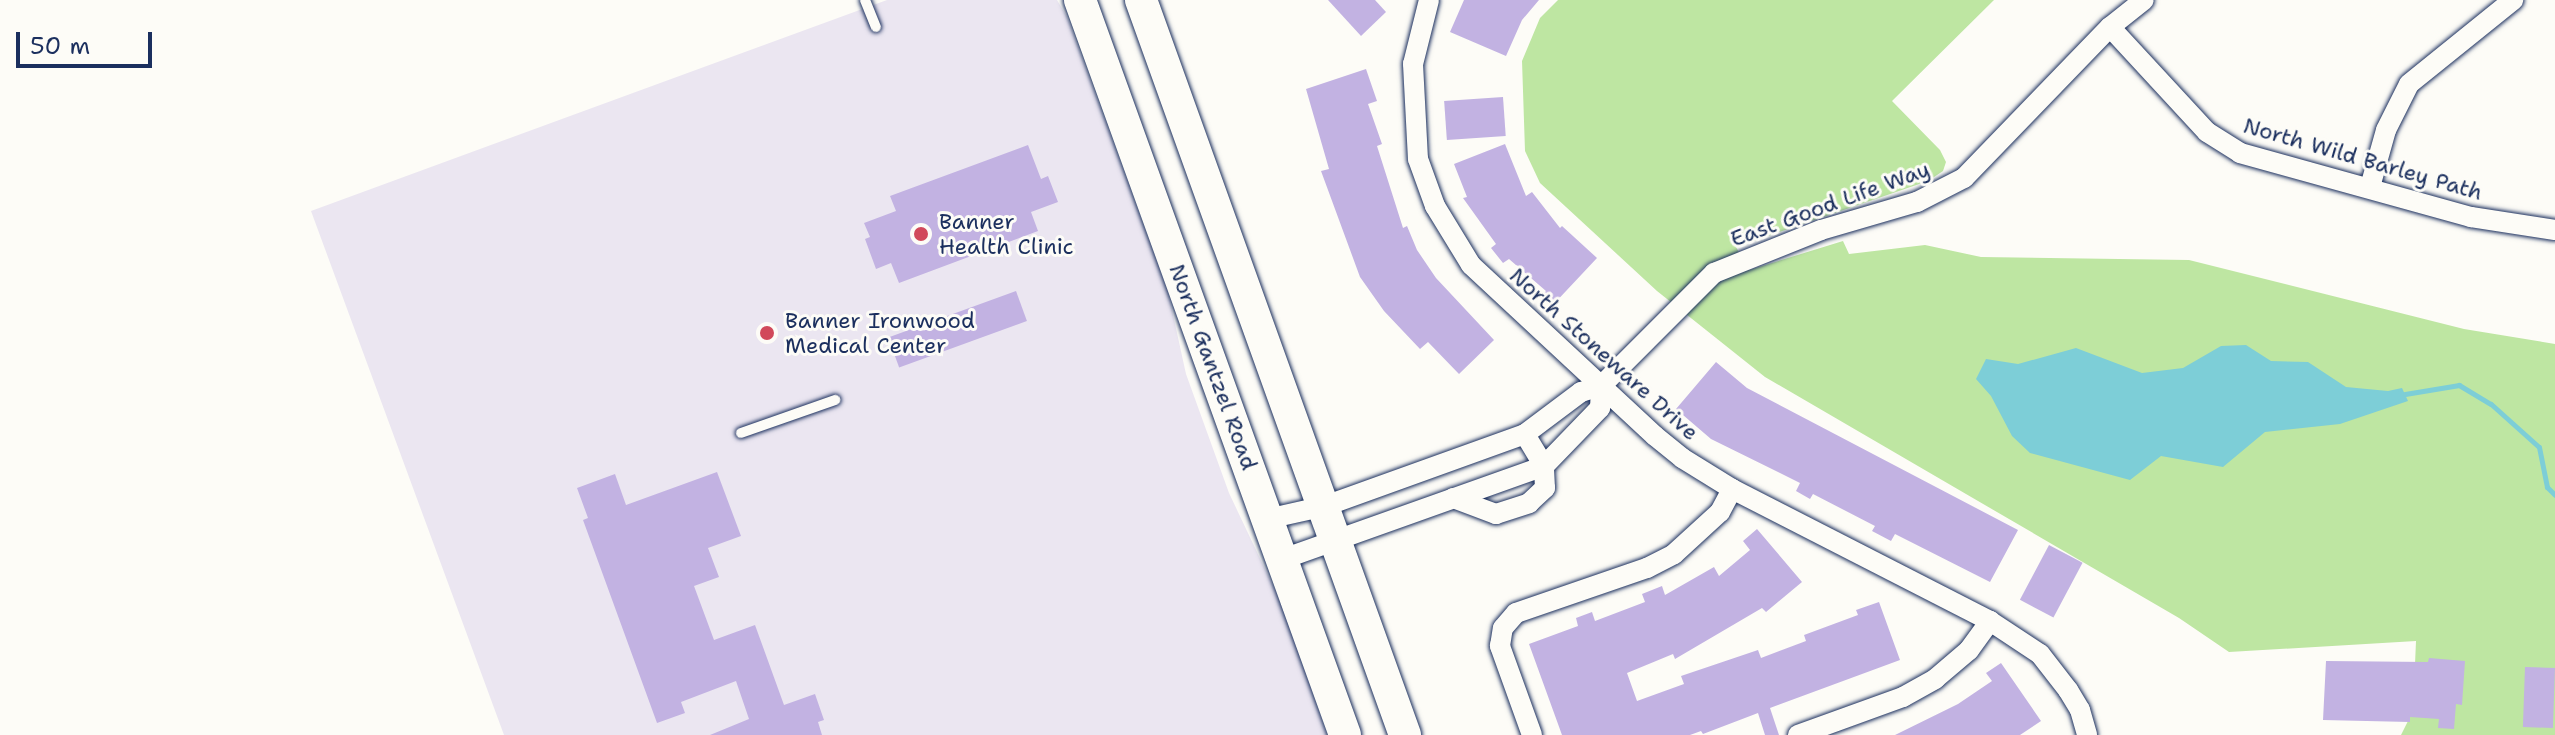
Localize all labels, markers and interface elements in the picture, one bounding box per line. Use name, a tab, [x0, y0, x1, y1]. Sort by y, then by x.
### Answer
scale bar	[20, 16, 156, 66]
text: 50 m	[30, 30, 90, 62]
street label: North Wild Barley Path	[2240, 112, 2486, 206]
street label: East Good Life Way	[1727, 156, 1933, 252]
place label: Banner Health Clinic	[939, 208, 1074, 260]
marker: Banner Health Clinic	[910, 223, 932, 245]
street label: North Gantzel Road	[1163, 260, 1263, 474]
street label: North Stoneware Drive	[1504, 262, 1704, 446]
place label: Banner Ironwood Medical Center	[785, 307, 975, 358]
marker: Banner Ironwood Medical Center	[756, 322, 778, 344]

